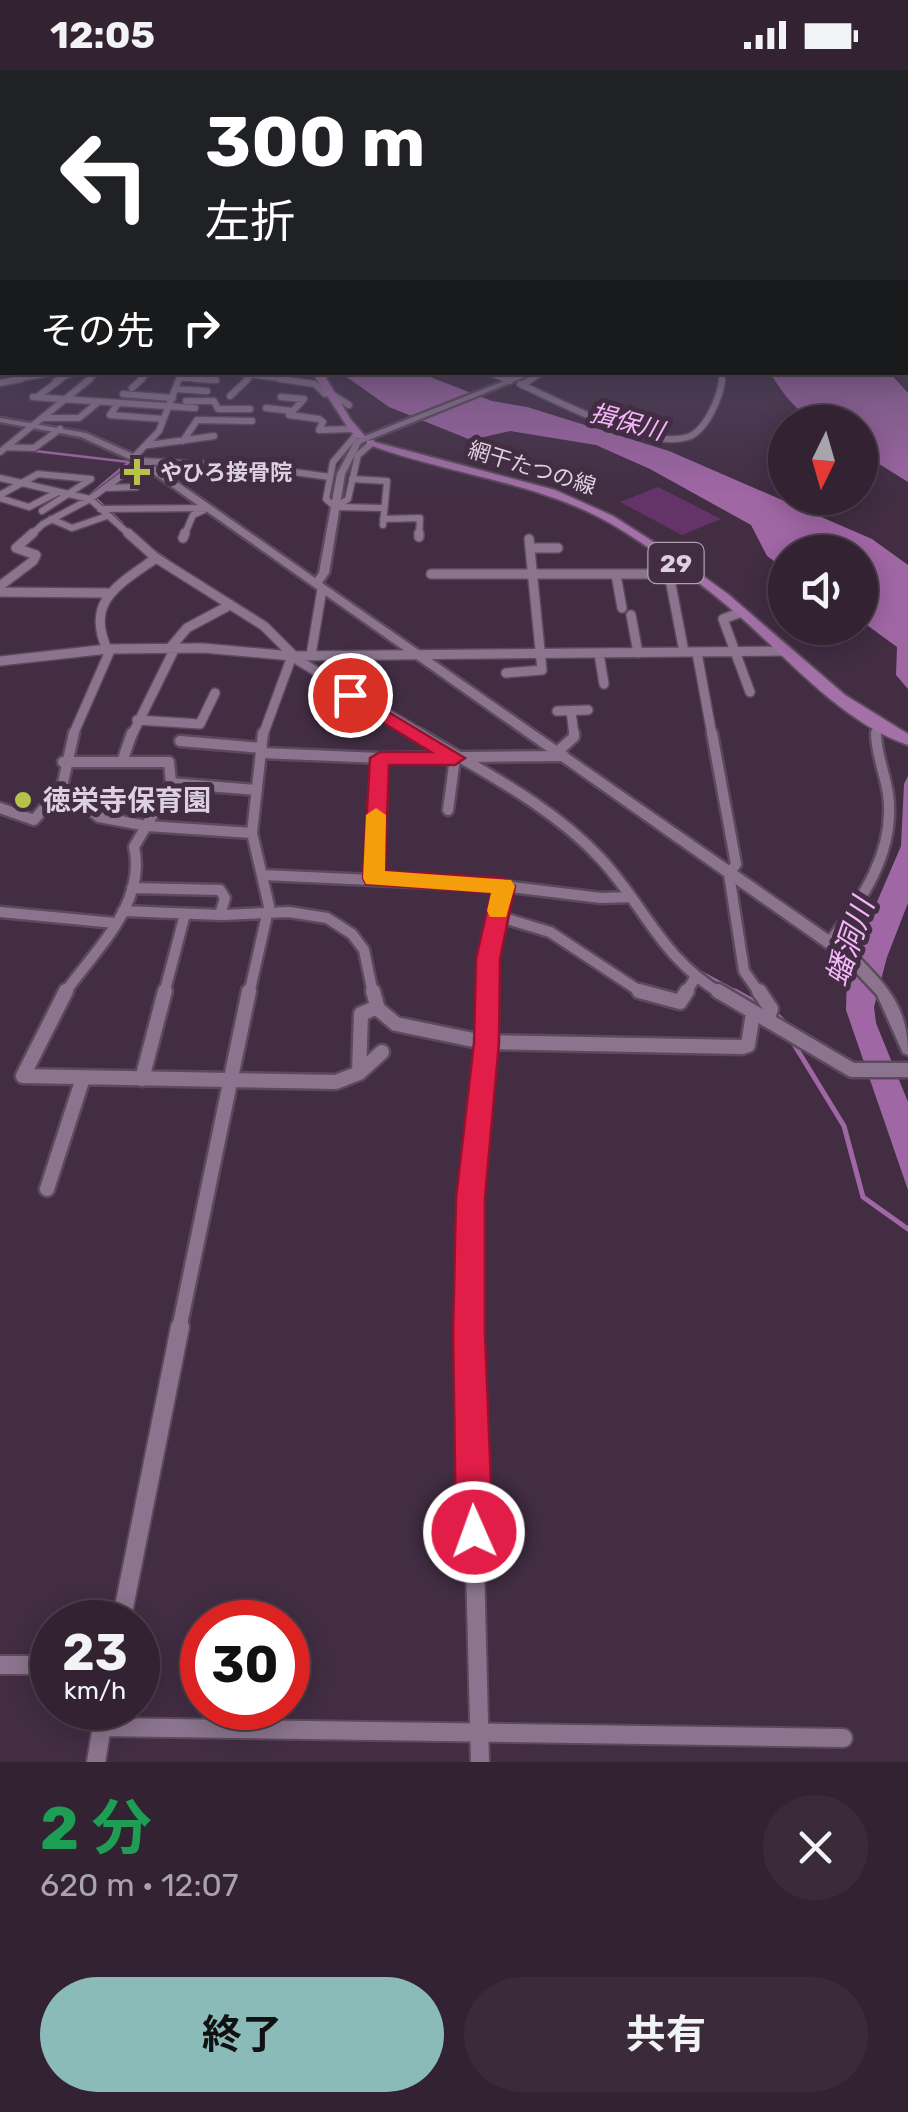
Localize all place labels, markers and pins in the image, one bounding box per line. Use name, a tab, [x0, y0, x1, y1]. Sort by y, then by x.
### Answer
marker: やひろ接骨院	[124, 459, 150, 485]
place label: やひろ接骨院	[160, 459, 292, 486]
pin	[308, 653, 393, 738]
place label: 徳栄寺保育園	[43, 784, 211, 817]
marker: 徳栄寺保育園	[12, 789, 34, 811]

